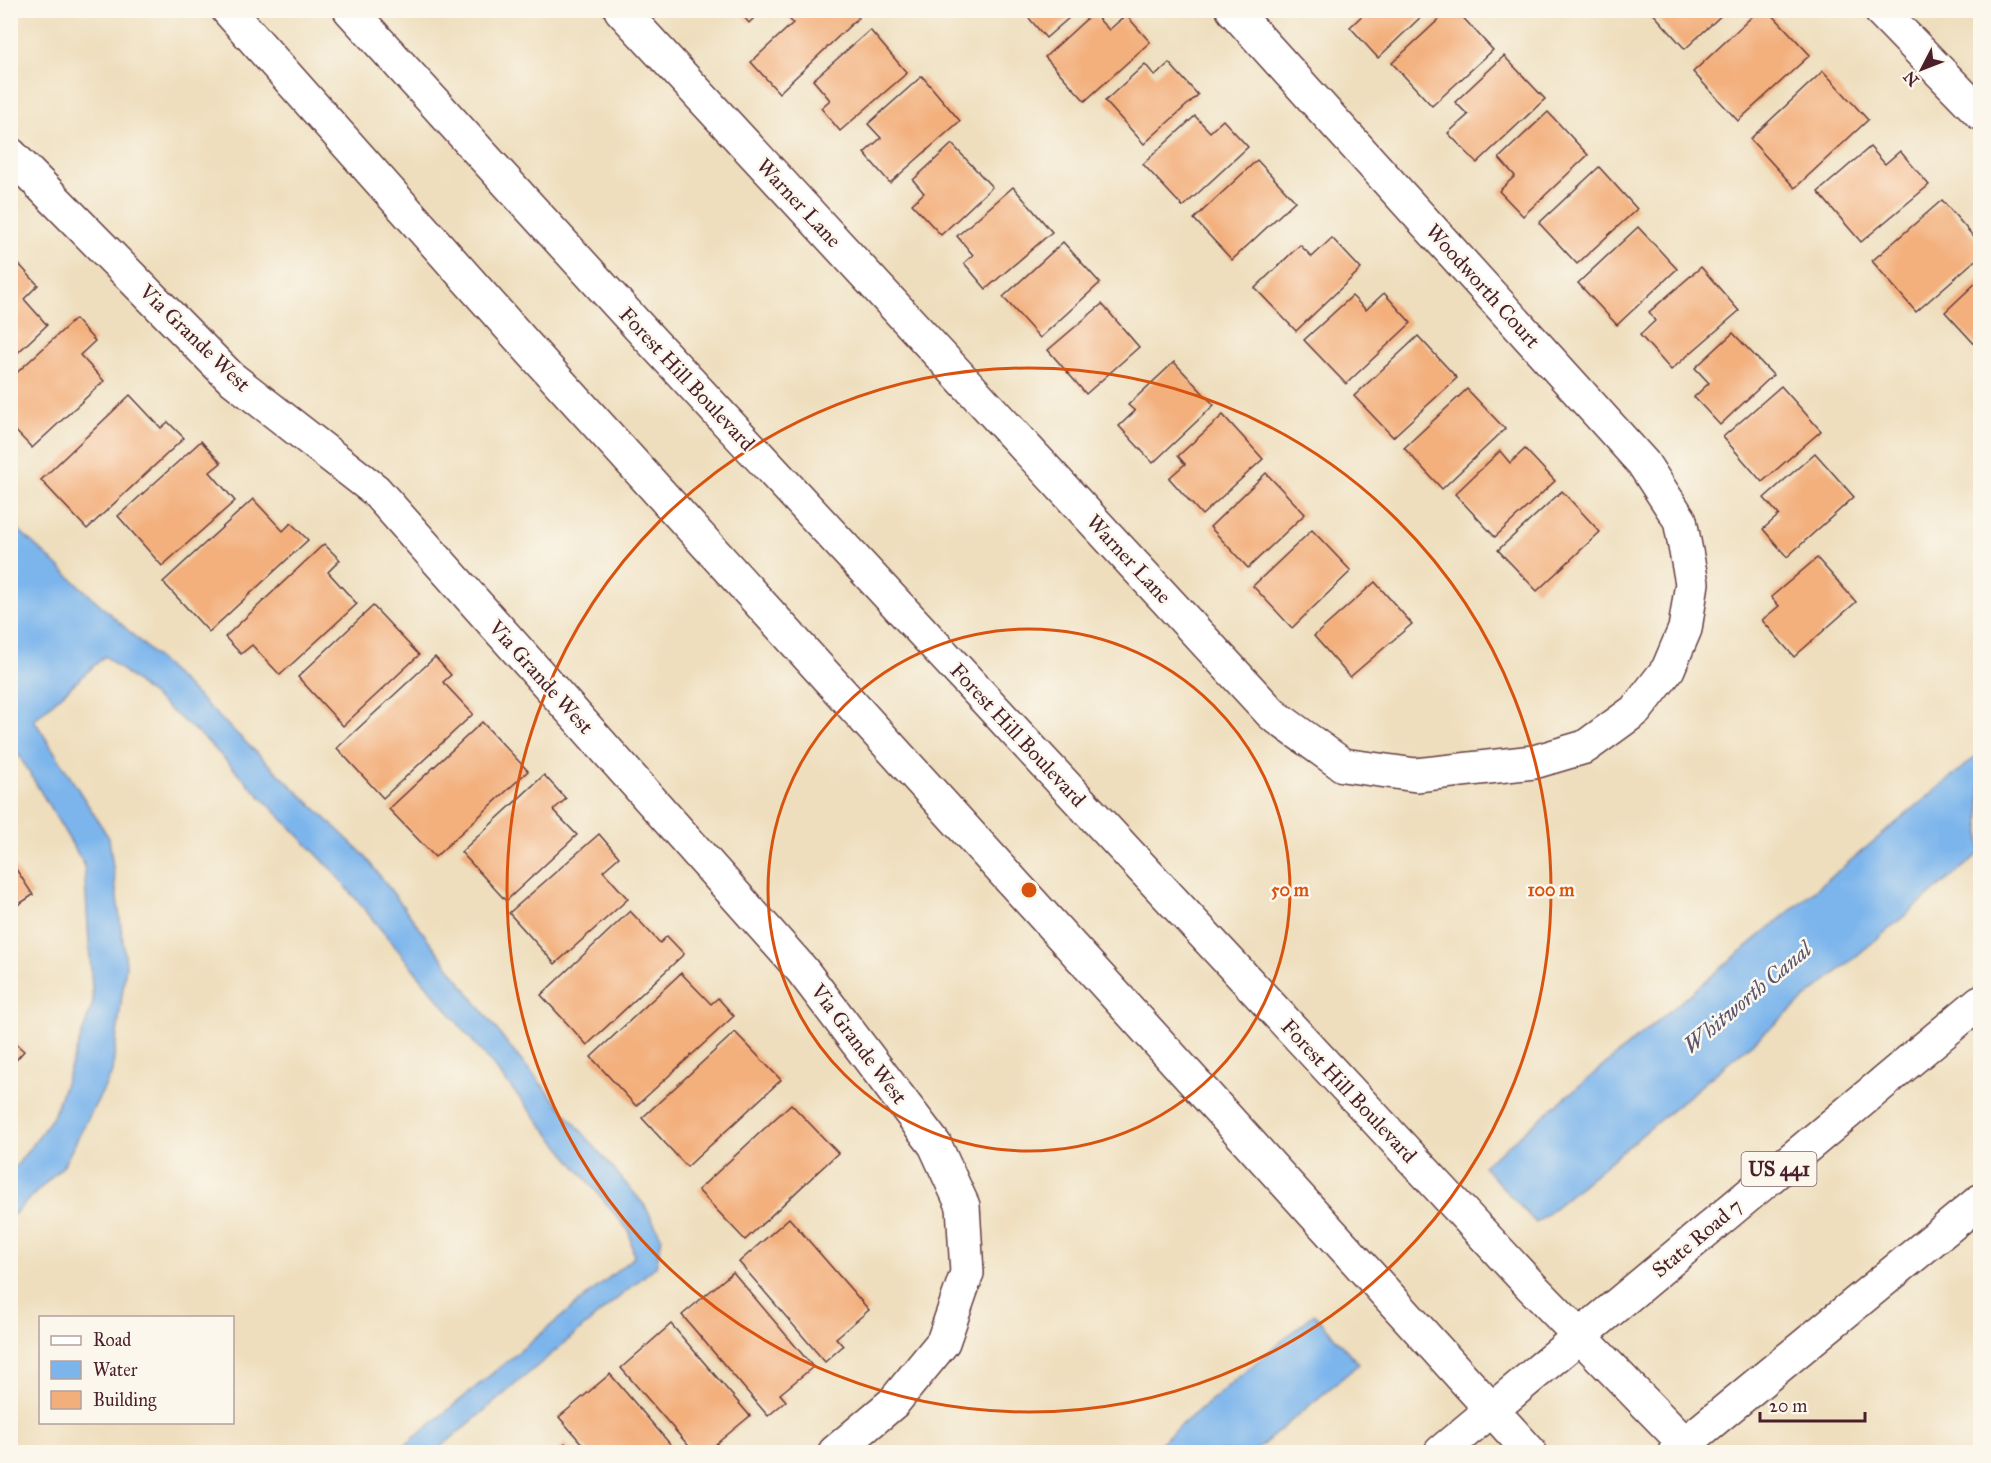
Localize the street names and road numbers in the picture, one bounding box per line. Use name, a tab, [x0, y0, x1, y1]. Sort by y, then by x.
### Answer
street label: Warner Lane	[751, 153, 847, 253]
street label: Woodworth Court	[1420, 218, 1546, 354]
street label: Via Grande West	[133, 278, 256, 398]
street label: Forest Hill Boulevard	[614, 302, 761, 457]
street label: Warner Lane	[1081, 509, 1177, 609]
street label: Via Grande West	[483, 614, 599, 740]
street label: Forest Hill Boulevard	[945, 658, 1092, 813]
street label: Via Grande West	[805, 978, 913, 1110]
street label: Forest Hill Boulevard	[1276, 1014, 1423, 1169]
road number: US 441	[1742, 1152, 1816, 1186]
street label: State Road 7	[1647, 1193, 1747, 1283]

